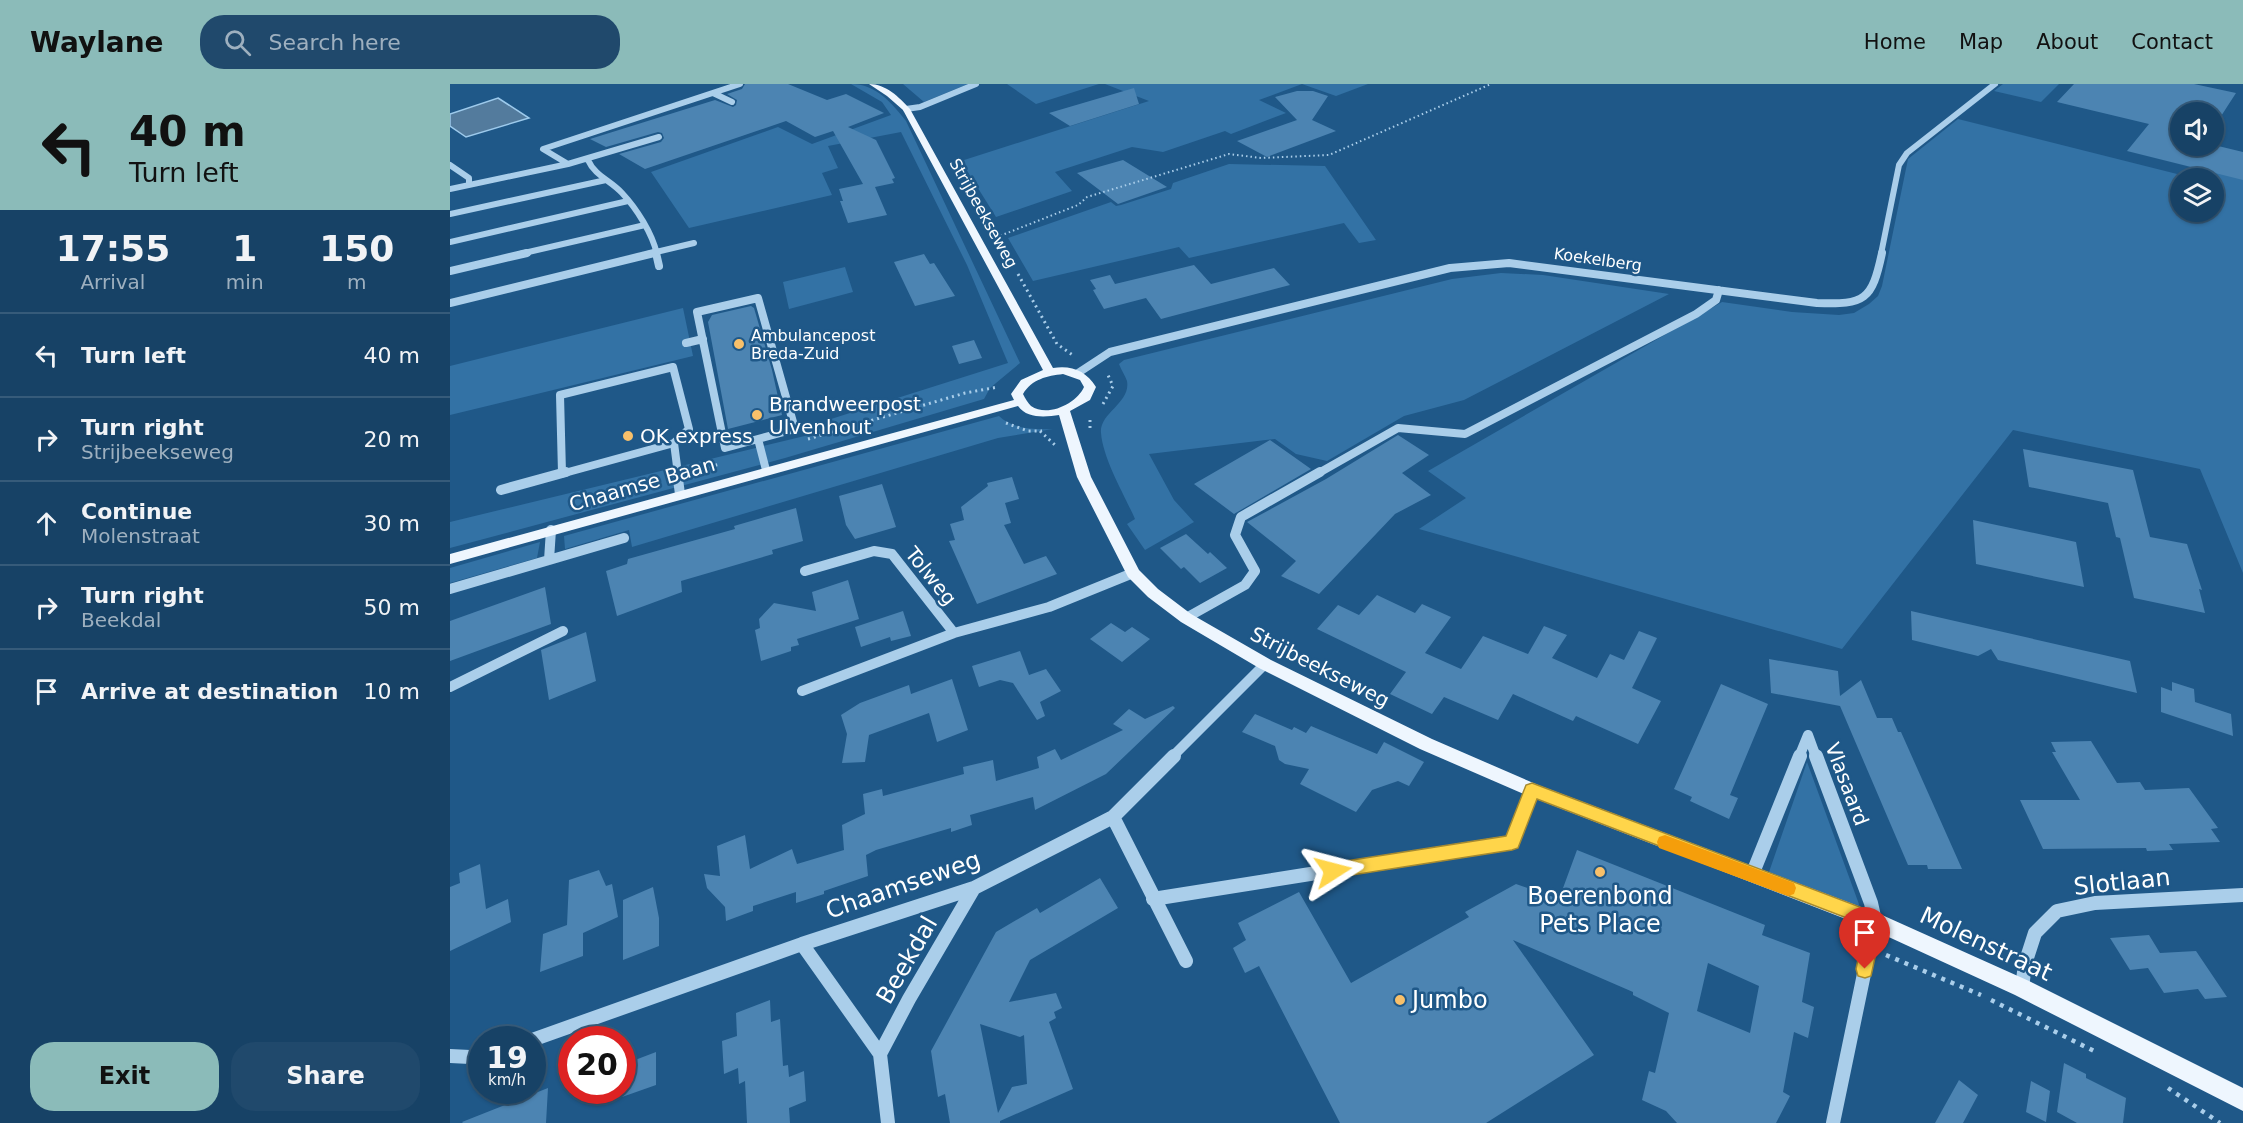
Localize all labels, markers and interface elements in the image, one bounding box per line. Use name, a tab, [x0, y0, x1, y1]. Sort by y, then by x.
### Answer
search box	[200, 15, 620, 69]
text: Waylane	[30, 26, 164, 59]
icon: search	[221, 26, 254, 59]
text: Search here	[269, 30, 401, 55]
text: Home	[1864, 30, 1926, 54]
text: Map	[1959, 30, 2003, 54]
text: About	[2036, 30, 2098, 54]
text: Contact	[2131, 30, 2213, 54]
map controls	[2170, 102, 2224, 222]
button: sound	[2170, 102, 2224, 156]
text: 40 m	[129, 107, 246, 156]
icon: left	[30, 108, 108, 186]
street label: Strijbeekseweg	[946, 155, 1022, 271]
text: Turn left	[129, 157, 239, 188]
button: layers	[2170, 168, 2224, 222]
text: 17:55	[56, 228, 170, 269]
text: 1	[232, 228, 257, 269]
text: 150	[319, 228, 394, 269]
street label: Koekelberg	[1553, 244, 1643, 275]
text: Arrival	[80, 270, 145, 294]
text: min	[226, 270, 264, 294]
text: m	[347, 270, 367, 294]
place label: Ambulancepost Breda-Zuid	[751, 326, 875, 363]
marker: Ambulancepost Breda-Zuid	[732, 337, 746, 351]
icon: left	[30, 339, 63, 372]
text: Turn left	[81, 343, 186, 368]
text: 40 m	[364, 343, 420, 368]
place label: Brandweerpost Ulvenhout	[769, 392, 921, 439]
marker: Brandweerpost Ulvenhout	[750, 408, 764, 422]
text: Turn right	[81, 415, 204, 440]
icon: right	[30, 423, 63, 456]
place label: OK express	[640, 424, 753, 448]
text: 20 m	[364, 427, 420, 452]
marker: OK express	[621, 429, 635, 443]
text: Strijbeekseweg	[81, 440, 234, 464]
street label: Chaamse Baan	[566, 452, 718, 516]
text: Continue	[81, 499, 192, 524]
icon: ahead	[30, 507, 63, 540]
text: 30 m	[364, 511, 420, 536]
text: Molenstraat	[81, 524, 200, 548]
street label: Tolweg	[900, 541, 962, 610]
text: Turn right	[81, 583, 204, 608]
icon: right	[30, 591, 63, 624]
text: 50 m	[364, 595, 420, 620]
text: Beekdal	[81, 608, 161, 632]
street label: Strijbeekseweg	[1246, 622, 1394, 712]
icon: arrive	[30, 675, 63, 708]
text: Arrive at destination	[81, 679, 338, 704]
text: 10 m	[364, 679, 420, 704]
street label: Vlasaard	[1820, 739, 1874, 829]
position arrow	[1301, 839, 1365, 903]
street label: Chaamseweg	[822, 845, 984, 925]
street label: Slotlaan	[2072, 863, 2172, 901]
marker: Boerenbond Pets Place	[1593, 865, 1607, 879]
place label: Boerenbond Pets Place	[1527, 882, 1673, 938]
street label: Molenstraat	[1915, 901, 2057, 987]
pin	[1839, 907, 1890, 969]
street label: Beekdal	[871, 911, 943, 1009]
icon: arrive	[1848, 916, 1881, 949]
place label: Jumbo	[1410, 986, 1488, 1014]
marker: Jumbo	[1393, 993, 1407, 1007]
speed limit sign: 20	[558, 1026, 636, 1104]
text: 19	[486, 1040, 528, 1075]
button: Exit	[30, 1042, 219, 1111]
button: Share	[231, 1042, 420, 1111]
text: km/h	[488, 1071, 526, 1089]

